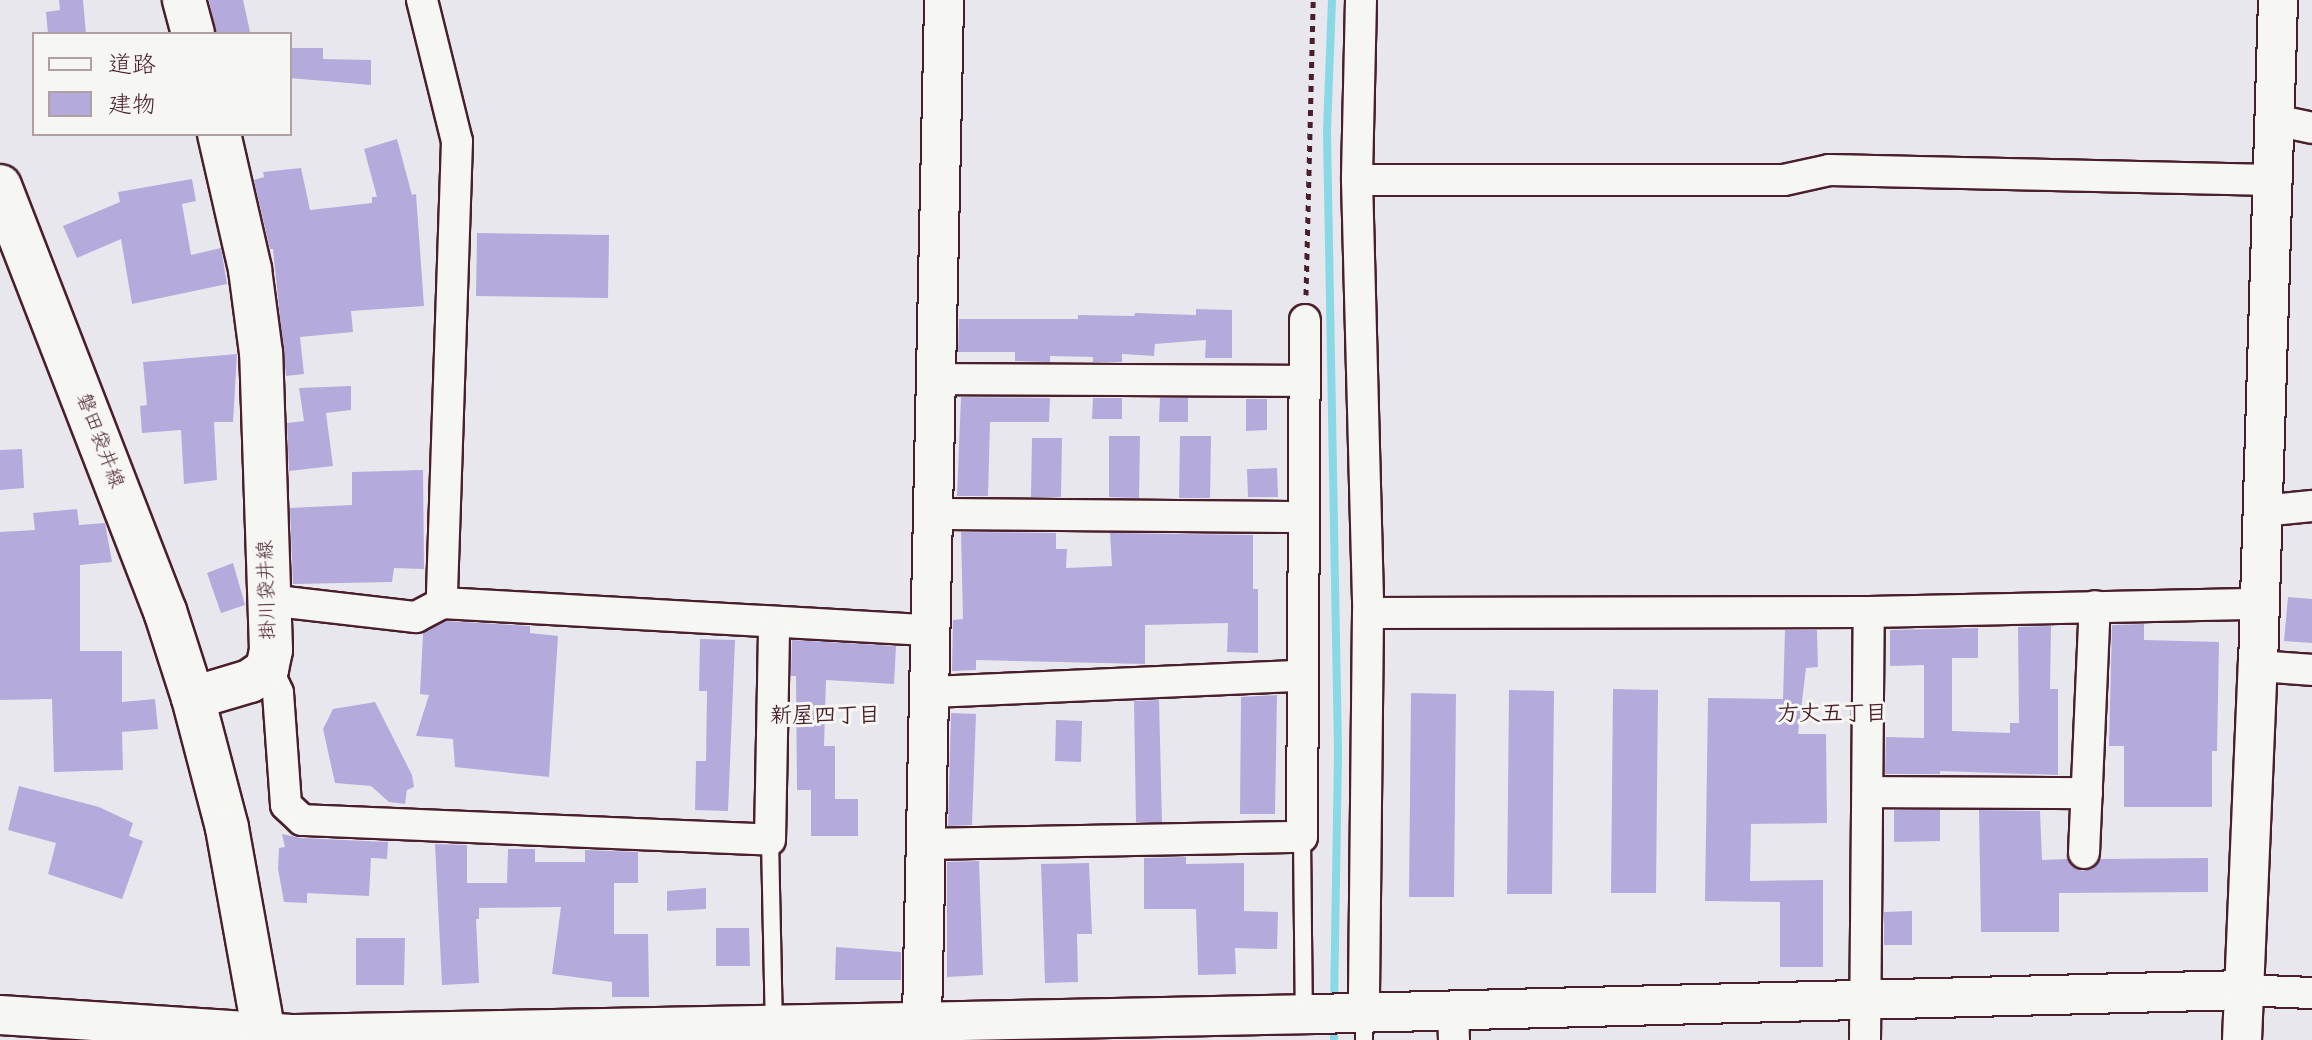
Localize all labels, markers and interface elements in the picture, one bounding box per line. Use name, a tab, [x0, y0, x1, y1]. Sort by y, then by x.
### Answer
legend	[32, 32, 292, 136]
text: 道路	[108, 46, 156, 85]
text: 建物	[108, 86, 156, 125]
street label: 磐田袋井線	[70, 390, 128, 492]
street label: 掛川袋井線	[254, 540, 282, 640]
district label: 方丈五丁目	[1777, 702, 1887, 728]
district label: 新屋四丁目	[770, 704, 880, 730]

